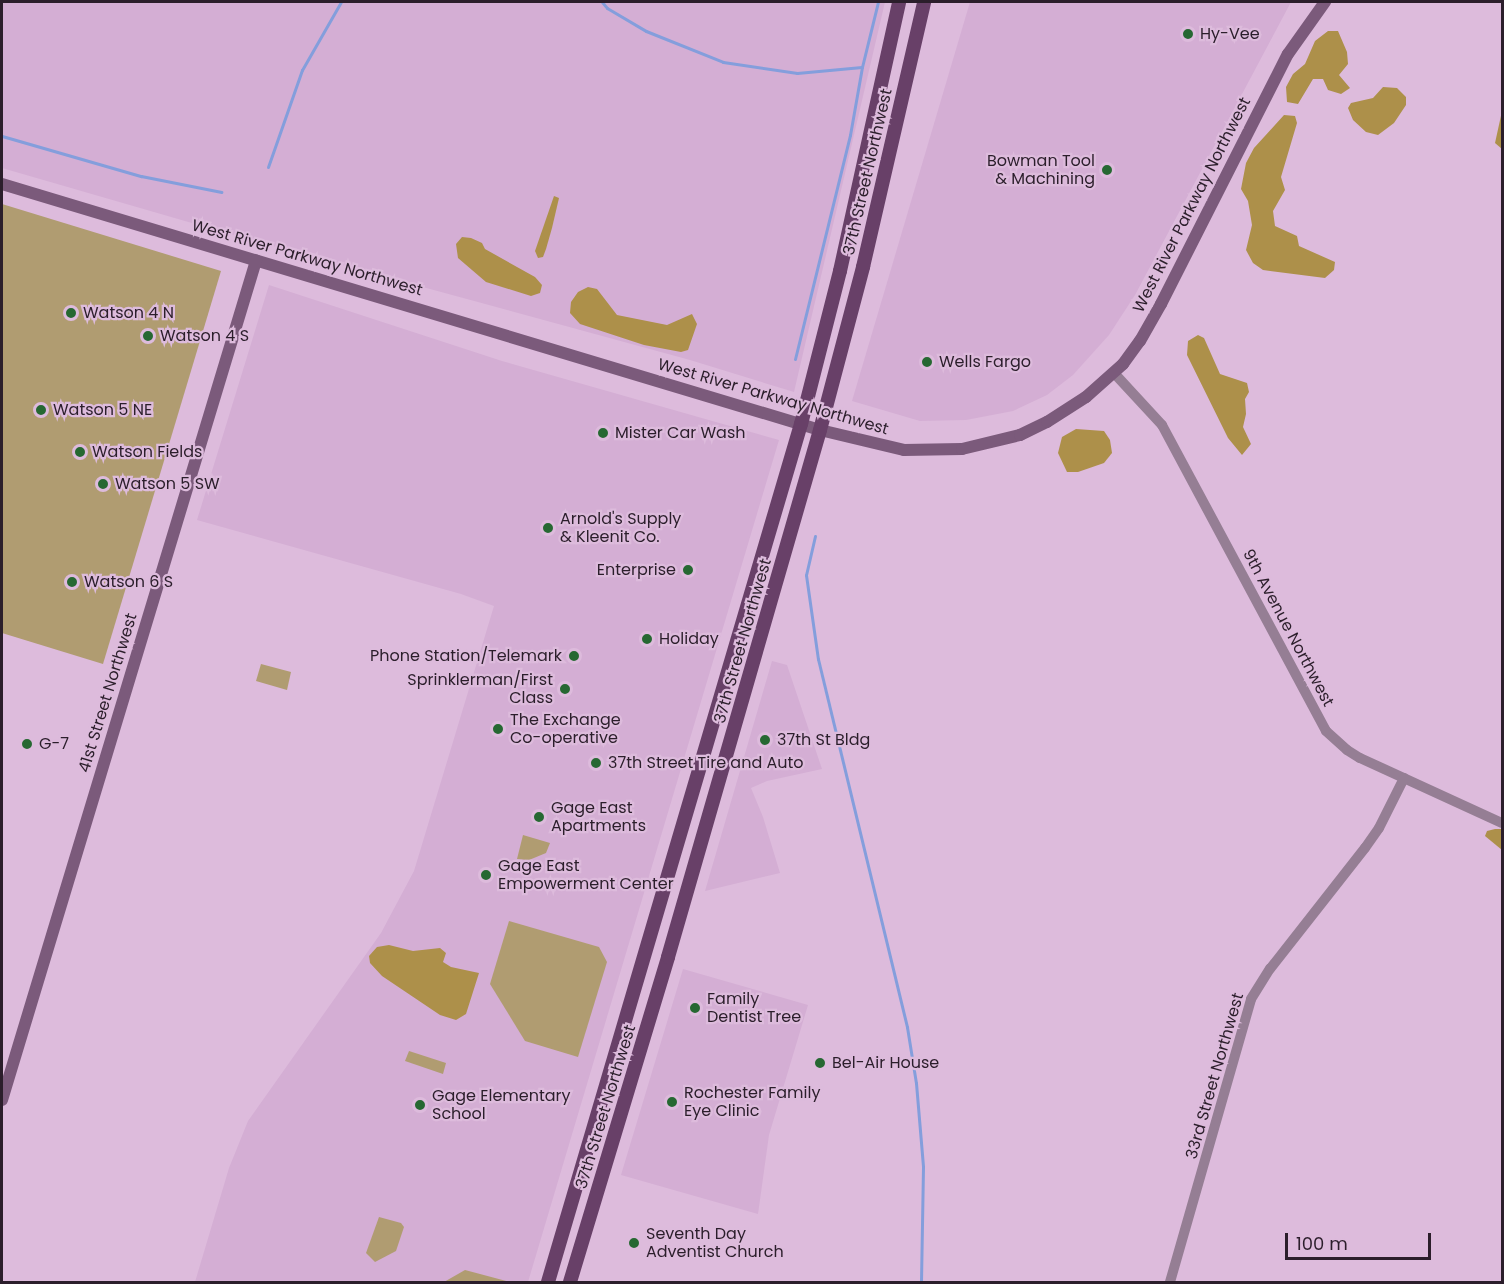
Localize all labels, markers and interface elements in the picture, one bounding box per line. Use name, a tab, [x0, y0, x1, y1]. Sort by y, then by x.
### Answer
place label: Hy-Vee	[1200, 24, 1260, 44]
marker: Hy-Vee	[1181, 27, 1195, 41]
street label: 37th Street Northwest	[839, 87, 897, 257]
street label: West River Parkway Northwest	[1129, 94, 1255, 316]
place label: Bowman Tool & Machining	[987, 151, 1095, 189]
marker: Bowman Tool & Machining	[1100, 163, 1114, 177]
street label: West River Parkway Northwest	[189, 216, 425, 300]
place label: Watson 4 N	[83, 303, 174, 323]
marker: Watson 4 N	[64, 306, 78, 320]
place label: Watson 4 S	[160, 326, 249, 346]
marker: Watson 4 S	[141, 329, 155, 343]
place label: Wells Fargo	[939, 352, 1031, 372]
street label: West River Parkway Northwest	[655, 355, 891, 439]
marker: Wells Fargo	[920, 355, 934, 369]
place label: Watson 5 NE	[53, 400, 152, 420]
marker: Watson 5 NE	[34, 403, 48, 417]
place label: Mister Car Wash	[615, 423, 745, 443]
marker: Mister Car Wash	[596, 426, 610, 440]
place label: Watson Fields	[92, 442, 202, 462]
marker: Watson Fields	[73, 445, 87, 459]
place label: Watson 5 SW	[115, 474, 220, 494]
marker: Watson 5 SW	[96, 477, 110, 491]
place label: Arnold's Supply & Kleenit Co.	[560, 509, 681, 547]
marker: Arnold's Supply & Kleenit Co.	[541, 521, 555, 535]
street label: 9th Avenue Northwest	[1238, 546, 1338, 710]
street label: 37th Street Northwest	[710, 556, 776, 726]
place label: Enterprise	[597, 560, 676, 580]
marker: Enterprise	[681, 563, 695, 577]
place label: Watson 6 S	[84, 572, 173, 592]
marker: Watson 6 S	[65, 575, 79, 589]
street label: 41st Street Northwest	[75, 611, 141, 775]
place label: Holiday	[659, 629, 719, 649]
marker: Holiday	[640, 632, 654, 646]
place label: Phone Station/Telemark	[370, 646, 562, 666]
marker: Phone Station/Telemark	[567, 649, 581, 663]
place label: Sprinklerman/First Class	[407, 670, 553, 708]
marker: Sprinklerman/First Class	[558, 682, 572, 696]
place label: The Exchange Co-operative	[510, 710, 621, 748]
marker: The Exchange Co-operative	[491, 722, 505, 736]
place label: 37th St Bldg	[777, 730, 870, 750]
marker: 37th St Bldg	[758, 733, 772, 747]
place label: G-7	[39, 734, 69, 754]
marker: G-7	[20, 737, 34, 751]
place label: 37th Street Tire and Auto	[608, 753, 804, 773]
marker: 37th Street Tire and Auto	[589, 756, 603, 770]
place label: Gage East Apartments	[551, 798, 646, 836]
marker: Gage East Apartments	[532, 810, 546, 824]
place label: Gage East Empowerment Center	[498, 856, 674, 894]
marker: Gage East Empowerment Center	[479, 868, 493, 882]
place label: Family Dentist Tree	[707, 989, 801, 1027]
street label: 33rd Street Northwest	[1182, 991, 1248, 1161]
marker: Family Dentist Tree	[688, 1001, 702, 1015]
street label: 37th Street Northwest	[572, 1023, 640, 1191]
place label: Bel-Air House	[832, 1053, 939, 1073]
marker: Bel-Air House	[813, 1056, 827, 1070]
place label: Rochester Family Eye Clinic	[684, 1083, 820, 1121]
place label: Gage Elementary School	[432, 1086, 571, 1124]
marker: Rochester Family Eye Clinic	[665, 1095, 679, 1109]
marker: Gage Elementary School	[413, 1098, 427, 1112]
scale bar	[1288, 1221, 1434, 1259]
place label: Seventh Day Adventist Church	[646, 1224, 784, 1262]
text: 100 m	[1296, 1231, 1348, 1256]
marker: Seventh Day Adventist Church	[627, 1236, 641, 1250]

